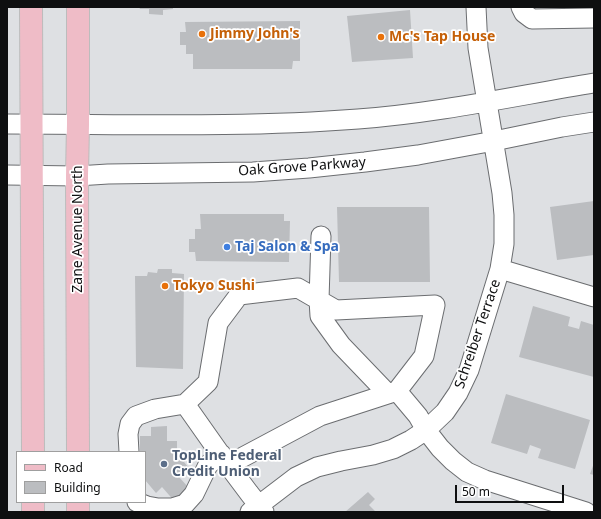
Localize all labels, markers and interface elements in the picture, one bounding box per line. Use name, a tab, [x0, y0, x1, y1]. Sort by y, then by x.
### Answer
place label: Jimmy John's	[210, 26, 300, 42]
marker: Jimmy John's	[197, 29, 207, 39]
place label: Mc's Tap House	[389, 29, 495, 45]
marker: Mc's Tap House	[376, 32, 386, 42]
street label: Oak Grove Parkway	[238, 154, 366, 180]
street label: Zane Avenue North	[70, 165, 86, 293]
place label: Taj Salon & Spa	[235, 239, 339, 255]
marker: Taj Salon & Spa	[222, 242, 232, 252]
street label: Schreiber Terrace	[451, 277, 505, 391]
place label: Tokyo Sushi	[173, 278, 255, 294]
marker: Tokyo Sushi	[160, 281, 170, 291]
place label: TopLine Federal Credit Union	[172, 448, 282, 480]
legend	[16, 451, 146, 503]
text: Road	[54, 459, 83, 476]
marker: TopLine Federal Credit Union	[159, 459, 169, 469]
scale bar	[457, 477, 566, 503]
text: Building	[54, 479, 101, 496]
text: 50 m	[462, 483, 490, 500]

